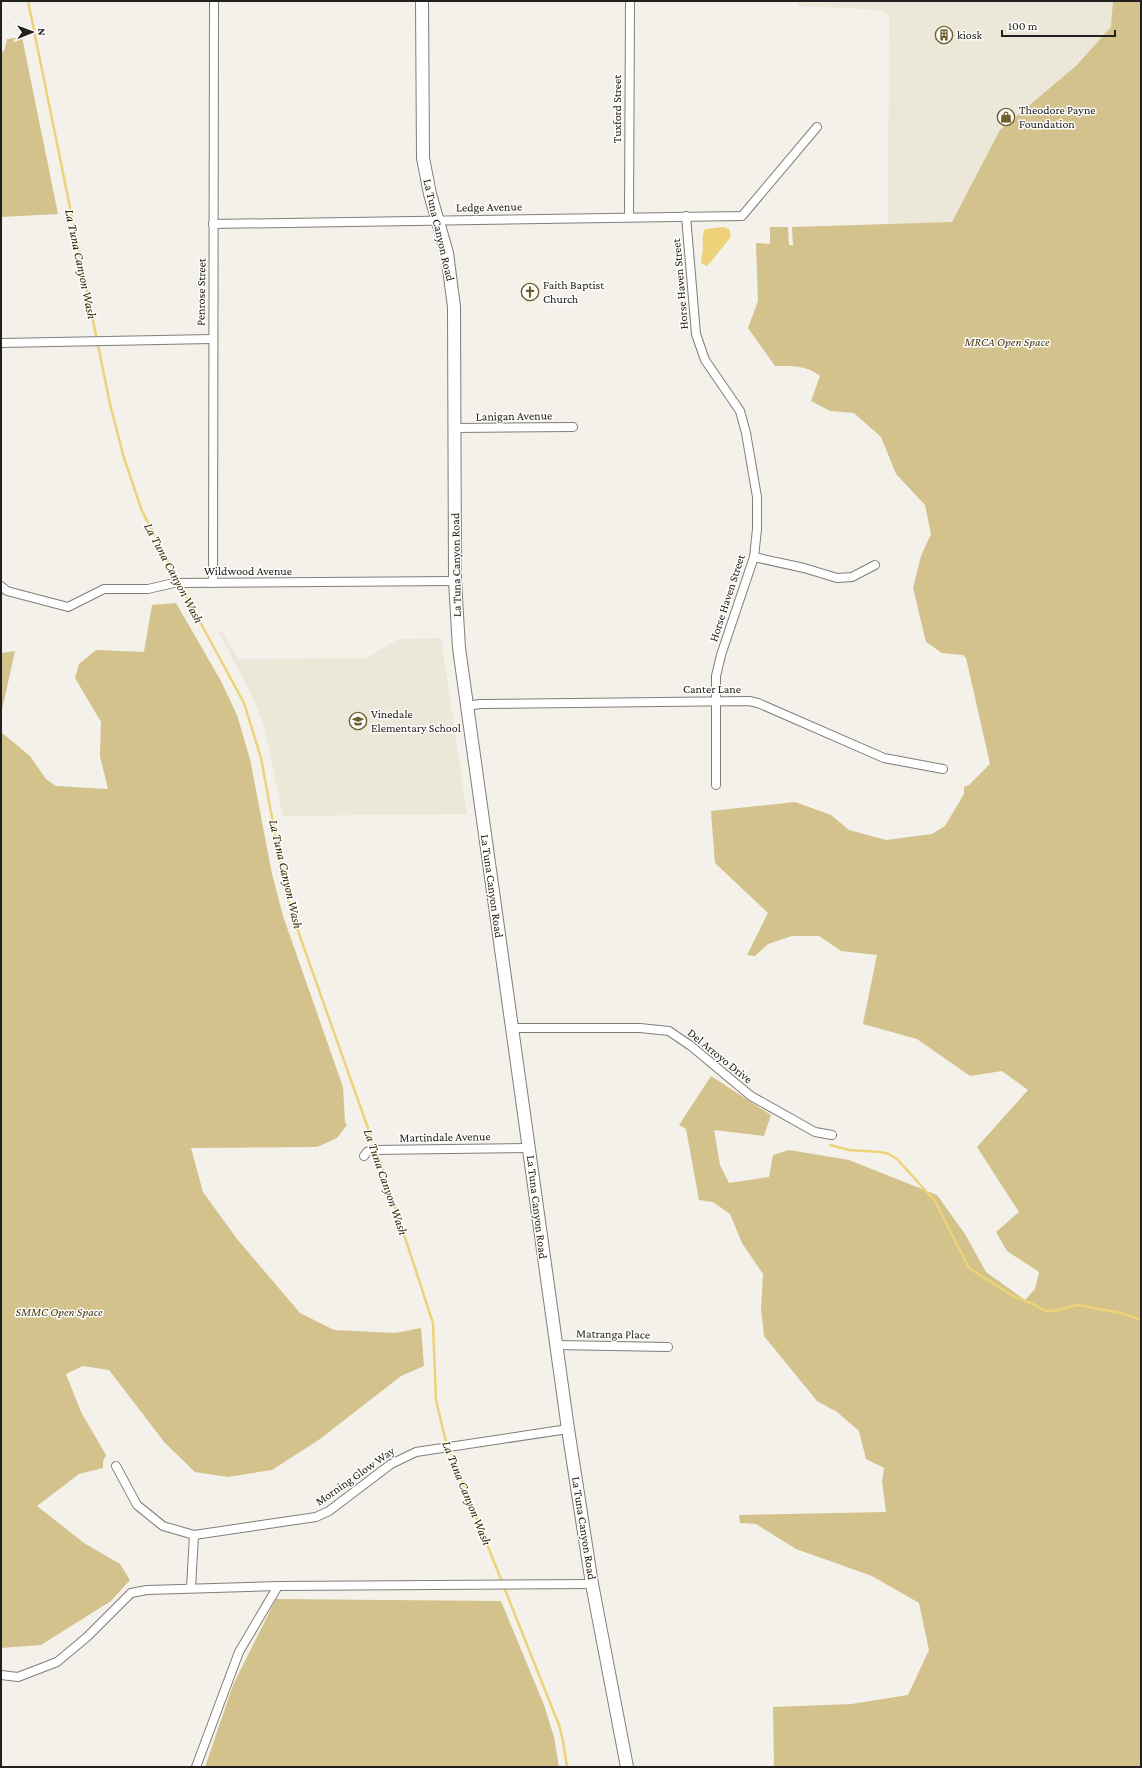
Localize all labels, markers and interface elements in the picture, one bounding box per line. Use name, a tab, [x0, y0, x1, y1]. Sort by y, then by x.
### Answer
north arrow	[12, 12, 52, 52]
scale bar	[1002, 12, 1115, 38]
text: 100 m	[1008, 19, 1038, 33]
building icon: kiosk	[934, 25, 954, 45]
text: N	[36, 28, 48, 36]
place label: kiosk	[957, 28, 983, 42]
street label: Tuxford Street	[610, 74, 624, 143]
place label: Theodore Payne Foundation	[1019, 103, 1096, 131]
shop icon: Theodore Payne Foundation	[996, 107, 1016, 127]
street label: La Tuna Canyon Road	[420, 178, 458, 283]
street label: Ledge Avenue	[456, 199, 522, 215]
water label: La Tuna Canyon Wash	[62, 208, 100, 320]
street label: Horse Haven Street	[669, 237, 691, 330]
street label: Penrose Street	[193, 257, 209, 326]
place label: Faith Baptist Church	[543, 278, 605, 306]
church icon: Faith Baptist Church	[520, 282, 540, 302]
park label: MRCA Open Space	[964, 335, 1050, 349]
street label: Lanigan Avenue	[476, 408, 552, 424]
street label: La Tuna Canyon Road	[448, 512, 464, 617]
water label: La Tuna Canyon Wash	[141, 520, 207, 626]
street label: Horse Haven Street	[706, 552, 748, 643]
street label: Wildwood Avenue	[204, 564, 292, 578]
street label: Canter Lane	[683, 682, 741, 696]
place label: Vinedale Elementary School	[371, 707, 461, 735]
school or university icon: Vinedale Elementary School	[348, 711, 368, 731]
water label: La Tuna Canyon Wash	[266, 818, 306, 930]
street label: La Tuna Canyon Road	[478, 833, 506, 939]
street label: Del Arroyo Drive	[685, 1026, 755, 1086]
water label: La Tuna Canyon Wash	[361, 1127, 411, 1237]
street label: Martindale Avenue	[399, 1129, 491, 1145]
street label: La Tuna Canyon Road	[524, 1154, 550, 1260]
park label: SMMC Open Space	[15, 1305, 103, 1319]
street label: Matranga Place	[576, 1326, 650, 1342]
water label: La Tuna Canyon Wash	[439, 1438, 495, 1548]
street label: Morning Glow Way	[313, 1443, 398, 1509]
street label: La Tuna Canyon Road	[569, 1475, 599, 1581]

